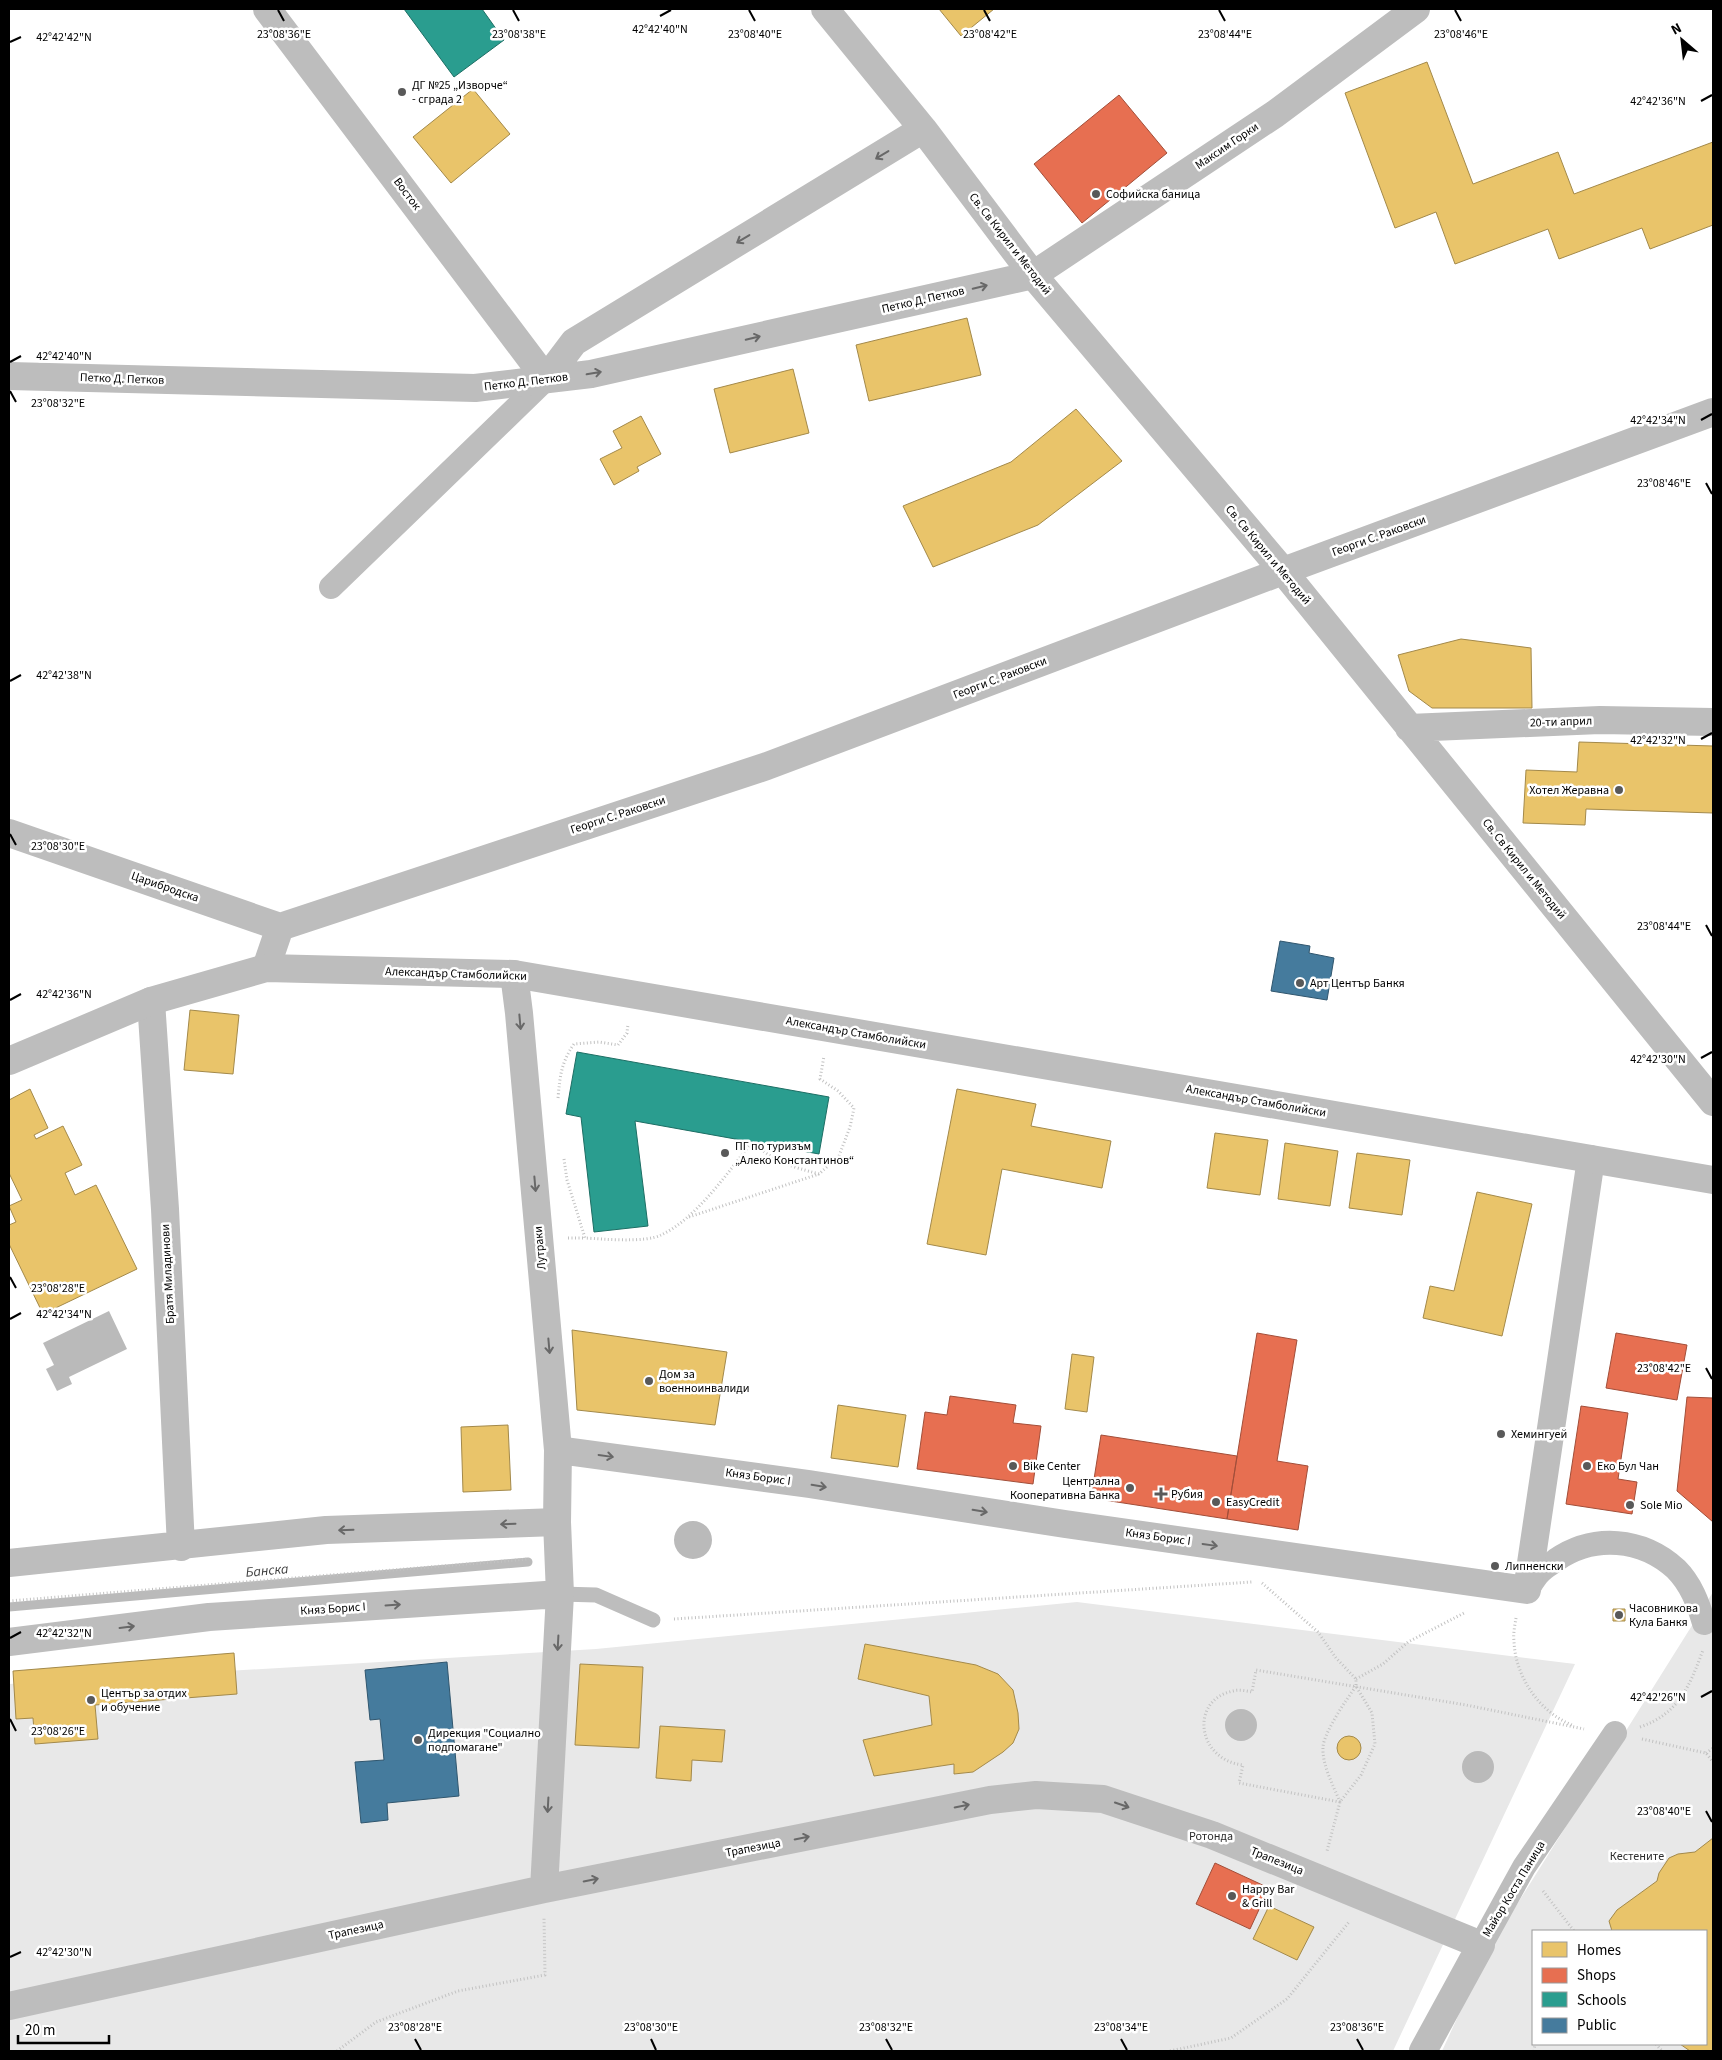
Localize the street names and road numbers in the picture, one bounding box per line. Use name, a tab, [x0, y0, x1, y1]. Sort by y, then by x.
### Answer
street label: Максим Горки	[1192, 118, 1262, 174]
street label: Восток	[389, 174, 425, 214]
street label: Св. Св Кирил и Методий	[965, 189, 1055, 299]
street label: Петко Д. Петков	[880, 282, 966, 318]
street label: Петко Д. Петков	[483, 368, 569, 396]
street label: Петко Д. Петков	[80, 369, 164, 389]
street label: Св. Св Кирил и Методий	[1221, 502, 1315, 608]
street label: Георги С. Раковски	[1330, 511, 1428, 561]
street label: Георги С. Раковски	[951, 652, 1049, 704]
street label: 20-ти април	[1529, 712, 1593, 732]
street label: Георги С. Раковски	[568, 792, 668, 838]
street label: Св. Св Кирил и Методий	[1478, 815, 1570, 923]
street label: Царибродска	[129, 867, 201, 907]
street label: Александър Стамболийски	[385, 963, 527, 985]
street label: Александър Стамболийски	[785, 1012, 927, 1054]
street label: Александър Стамболийски	[1185, 1080, 1327, 1122]
street label: Братя Миладинови	[157, 1224, 179, 1324]
street label: Лутраки	[530, 1225, 550, 1271]
street label: Княз Борис I	[724, 1464, 792, 1490]
street label: Княз Борис I	[1124, 1524, 1192, 1550]
street label: Княз Борис I	[300, 1598, 366, 1620]
street label: Трапезица	[724, 1834, 782, 1862]
street label: Майор Коста Паница	[1478, 1838, 1550, 1940]
street label: Трапезица	[1248, 1843, 1306, 1879]
street label: Трапезица	[327, 1916, 385, 1944]

